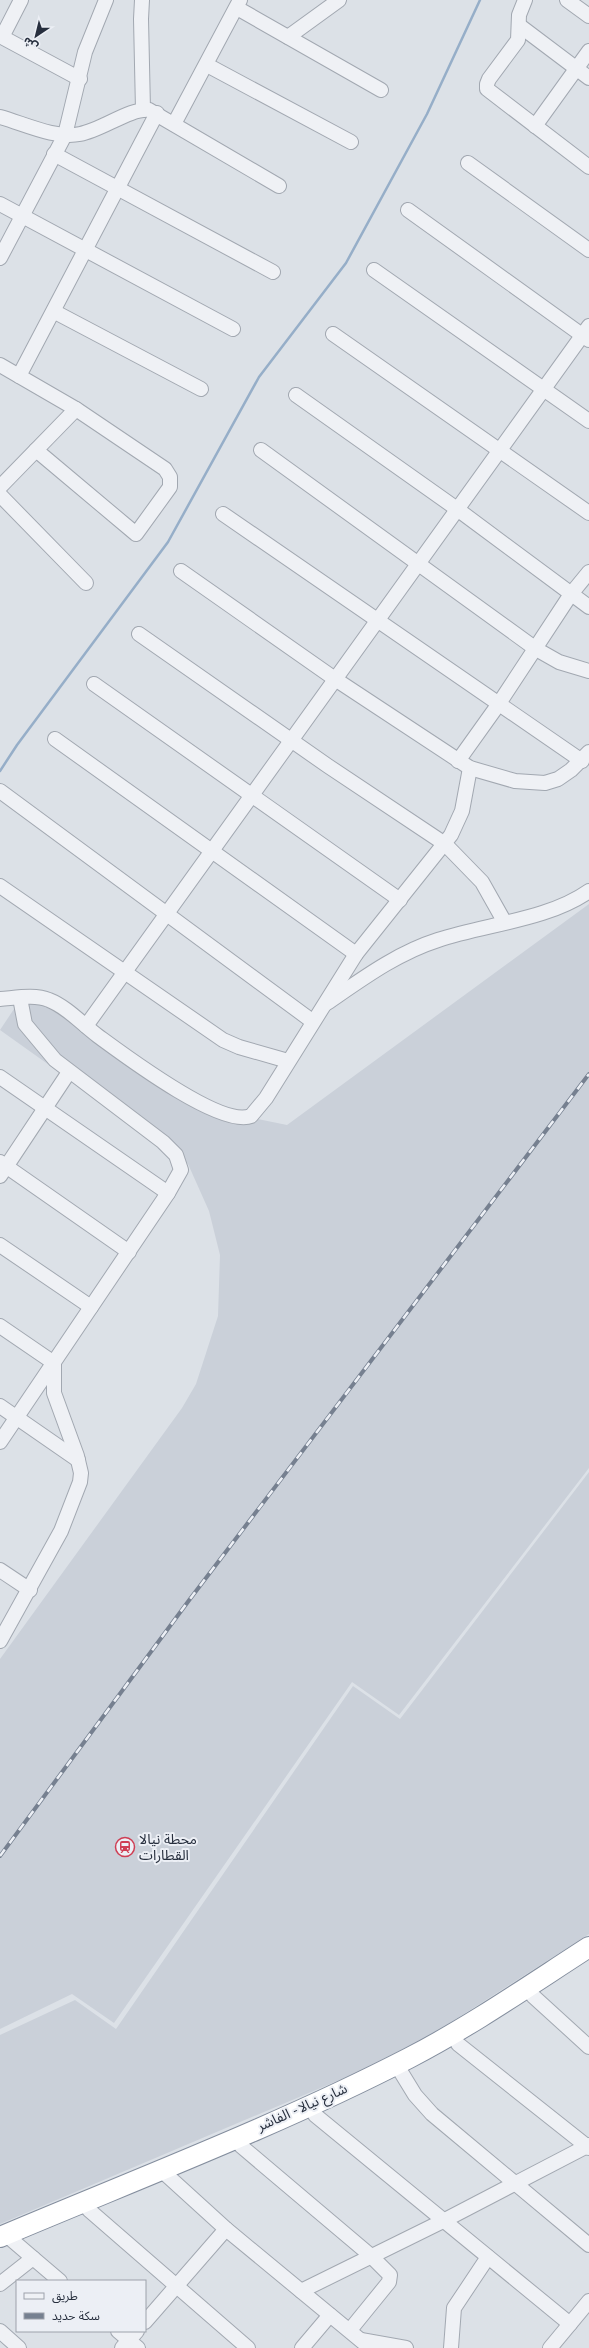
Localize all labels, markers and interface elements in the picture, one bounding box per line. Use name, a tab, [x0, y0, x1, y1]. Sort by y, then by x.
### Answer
north arrow	[16, 16, 56, 56]
text: ش	[20, 34, 40, 54]
place label: محطة نيالا القطارات	[139, 1830, 197, 1864]
station icon: محطة نيالا القطارات	[114, 1836, 136, 1858]
street label: شارع نيالا - الفاشر	[253, 2079, 351, 2137]
legend	[16, 2280, 146, 2332]
text: طريق	[52, 2288, 78, 2304]
text: سكة حديد	[52, 2308, 100, 2323]

